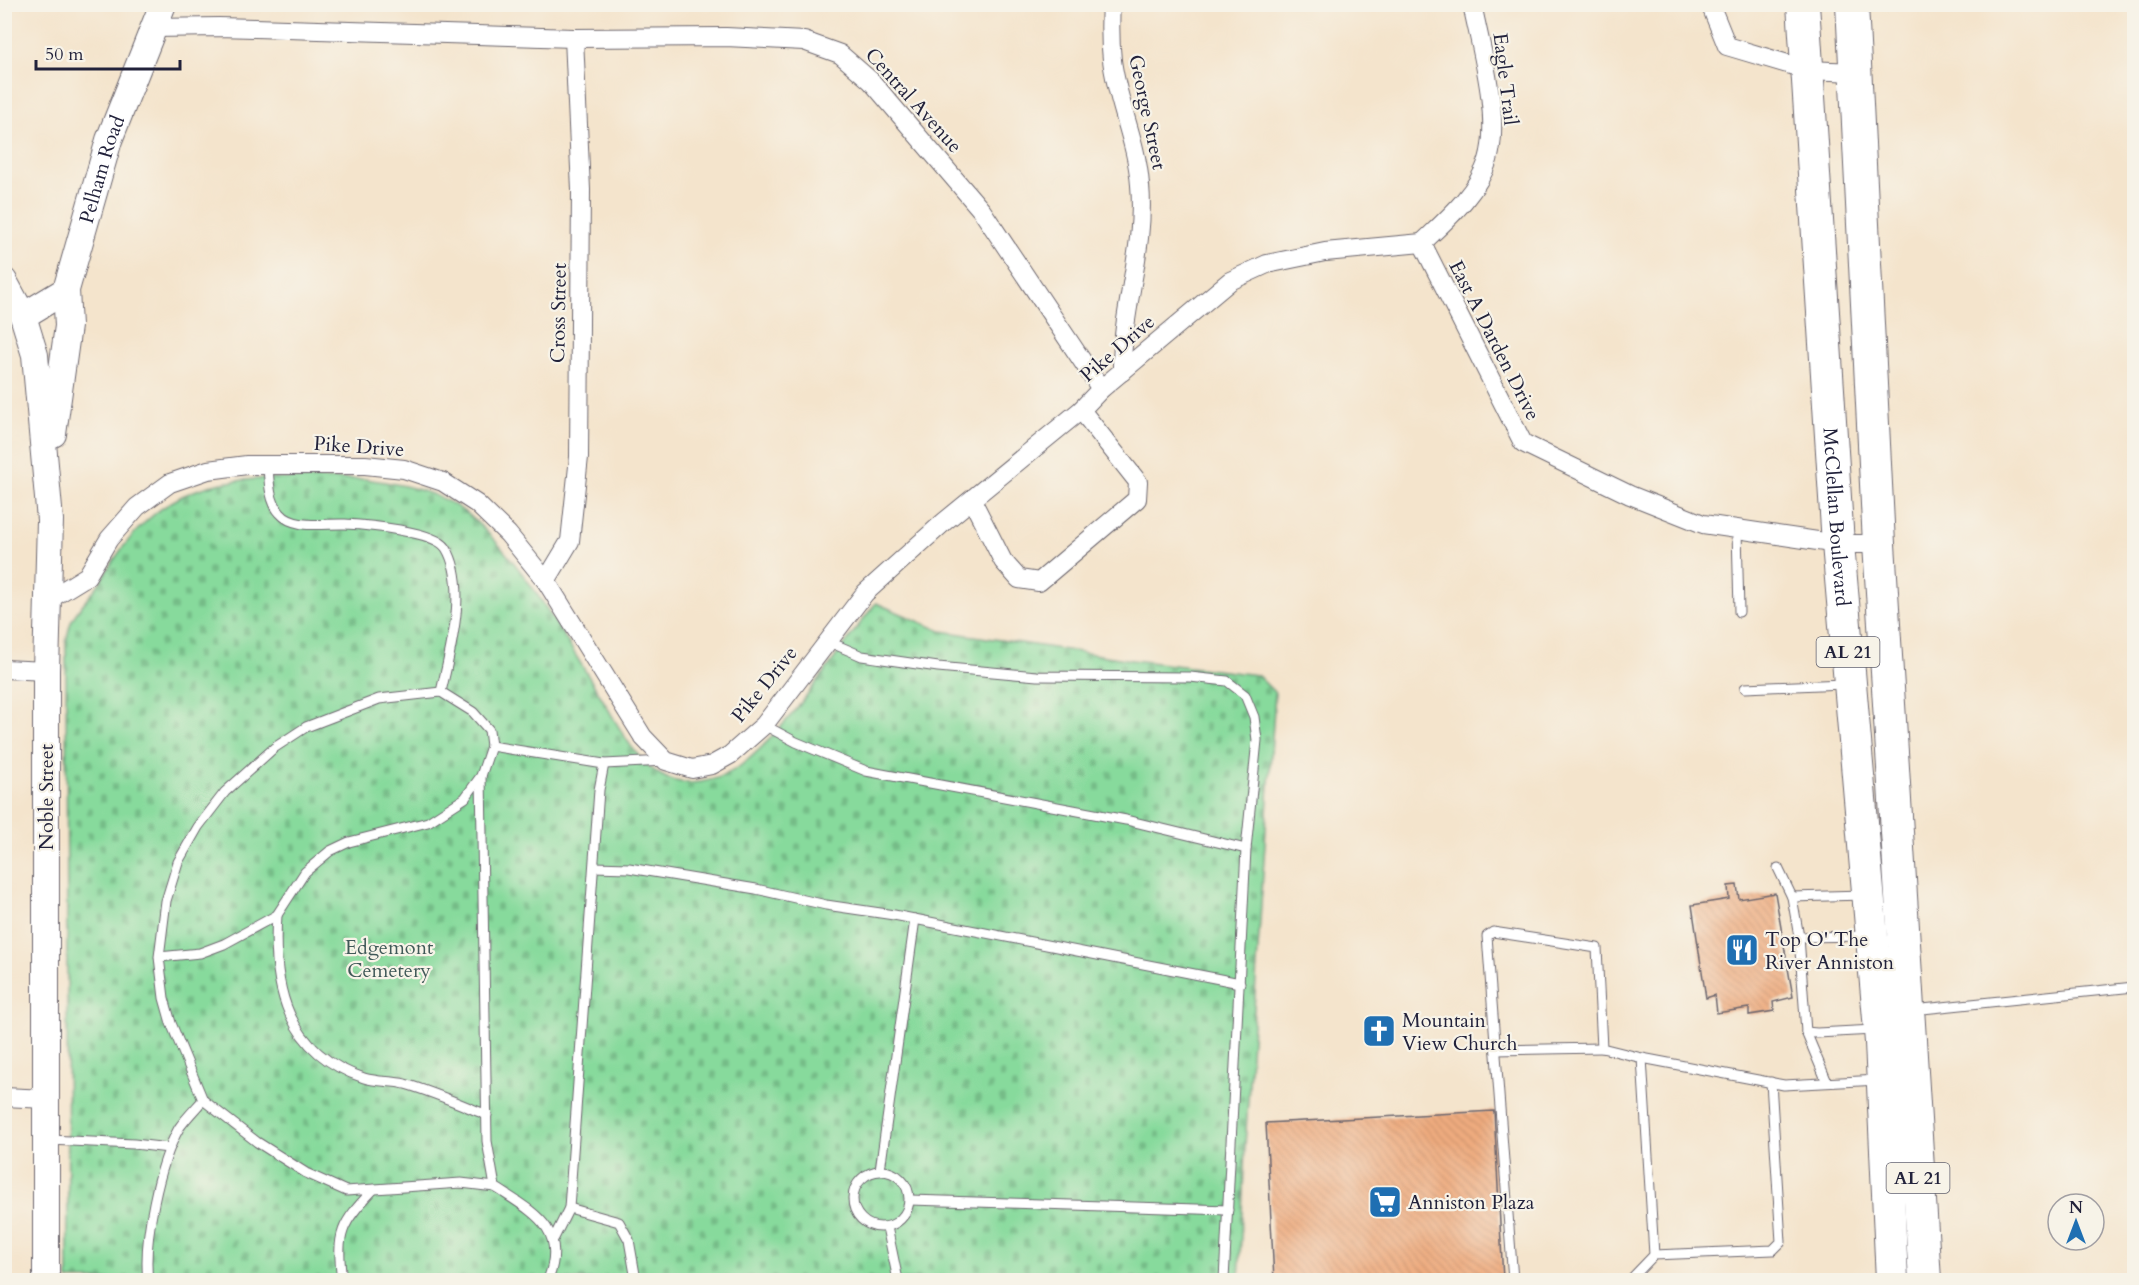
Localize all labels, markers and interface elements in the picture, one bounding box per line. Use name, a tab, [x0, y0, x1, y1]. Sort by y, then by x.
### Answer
street label: Eagle Trail	[1486, 31, 1525, 127]
scale bar	[36, 33, 180, 71]
text: 50 m	[45, 42, 84, 67]
street label: Central Avenue	[859, 42, 968, 159]
street label: George Street	[1122, 52, 1173, 173]
street label: Pelham Road	[73, 111, 132, 227]
street label: East A Darden Drive	[1443, 256, 1547, 425]
street label: Cross Street	[544, 262, 573, 363]
street label: Pike Drive	[1074, 308, 1161, 388]
street label: McClellan Boulevard	[1816, 427, 1856, 608]
street label: Pike Drive	[313, 430, 405, 463]
road number: AL 21	[1816, 637, 1880, 667]
street label: Pike Drive	[725, 640, 804, 728]
street label: Noble Street	[33, 743, 60, 850]
place label: Top O' The River Anniston	[1765, 926, 1895, 976]
restaurant icon: Top O' The River Anniston	[1724, 932, 1760, 968]
park label: Edgemont Cemetery	[345, 934, 434, 984]
place label: Mountain View Church	[1402, 1007, 1517, 1057]
church icon: Mountain View Church	[1361, 1013, 1397, 1049]
road number: AL 21	[1886, 1163, 1950, 1193]
supermarket icon: Anniston Plaza	[1367, 1184, 1403, 1220]
place label: Anniston Plaza	[1408, 1189, 1535, 1216]
north arrow	[2046, 1192, 2106, 1252]
text: N	[2069, 1197, 2083, 1219]

